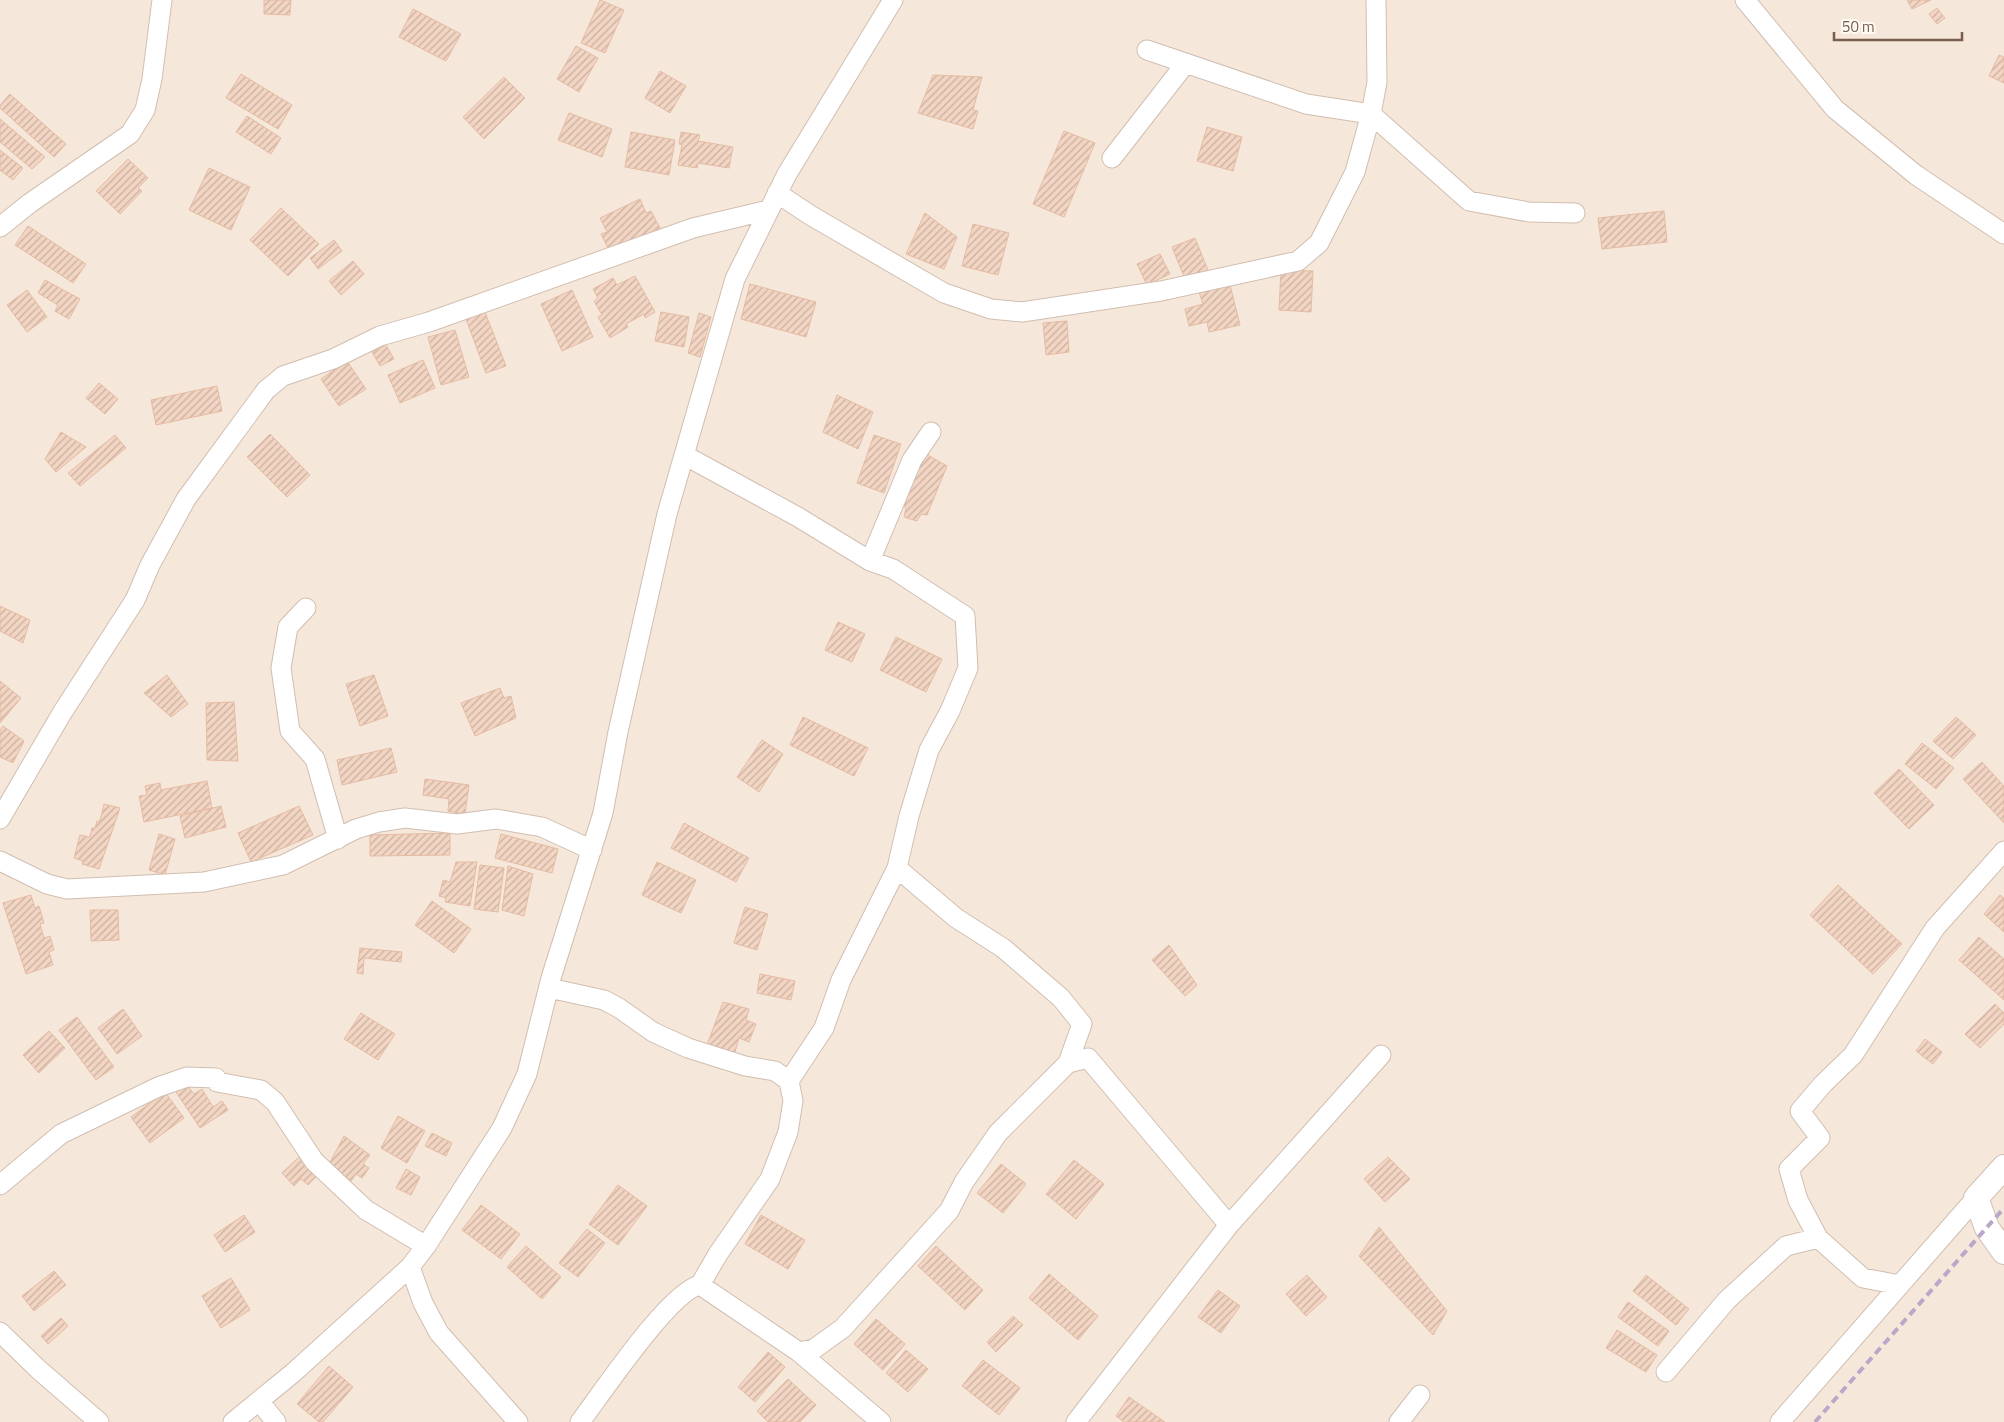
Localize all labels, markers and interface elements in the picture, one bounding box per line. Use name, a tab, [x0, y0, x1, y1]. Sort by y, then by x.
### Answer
scale bar	[1834, 10, 1962, 42]
text: 50 m	[1842, 15, 1875, 38]

